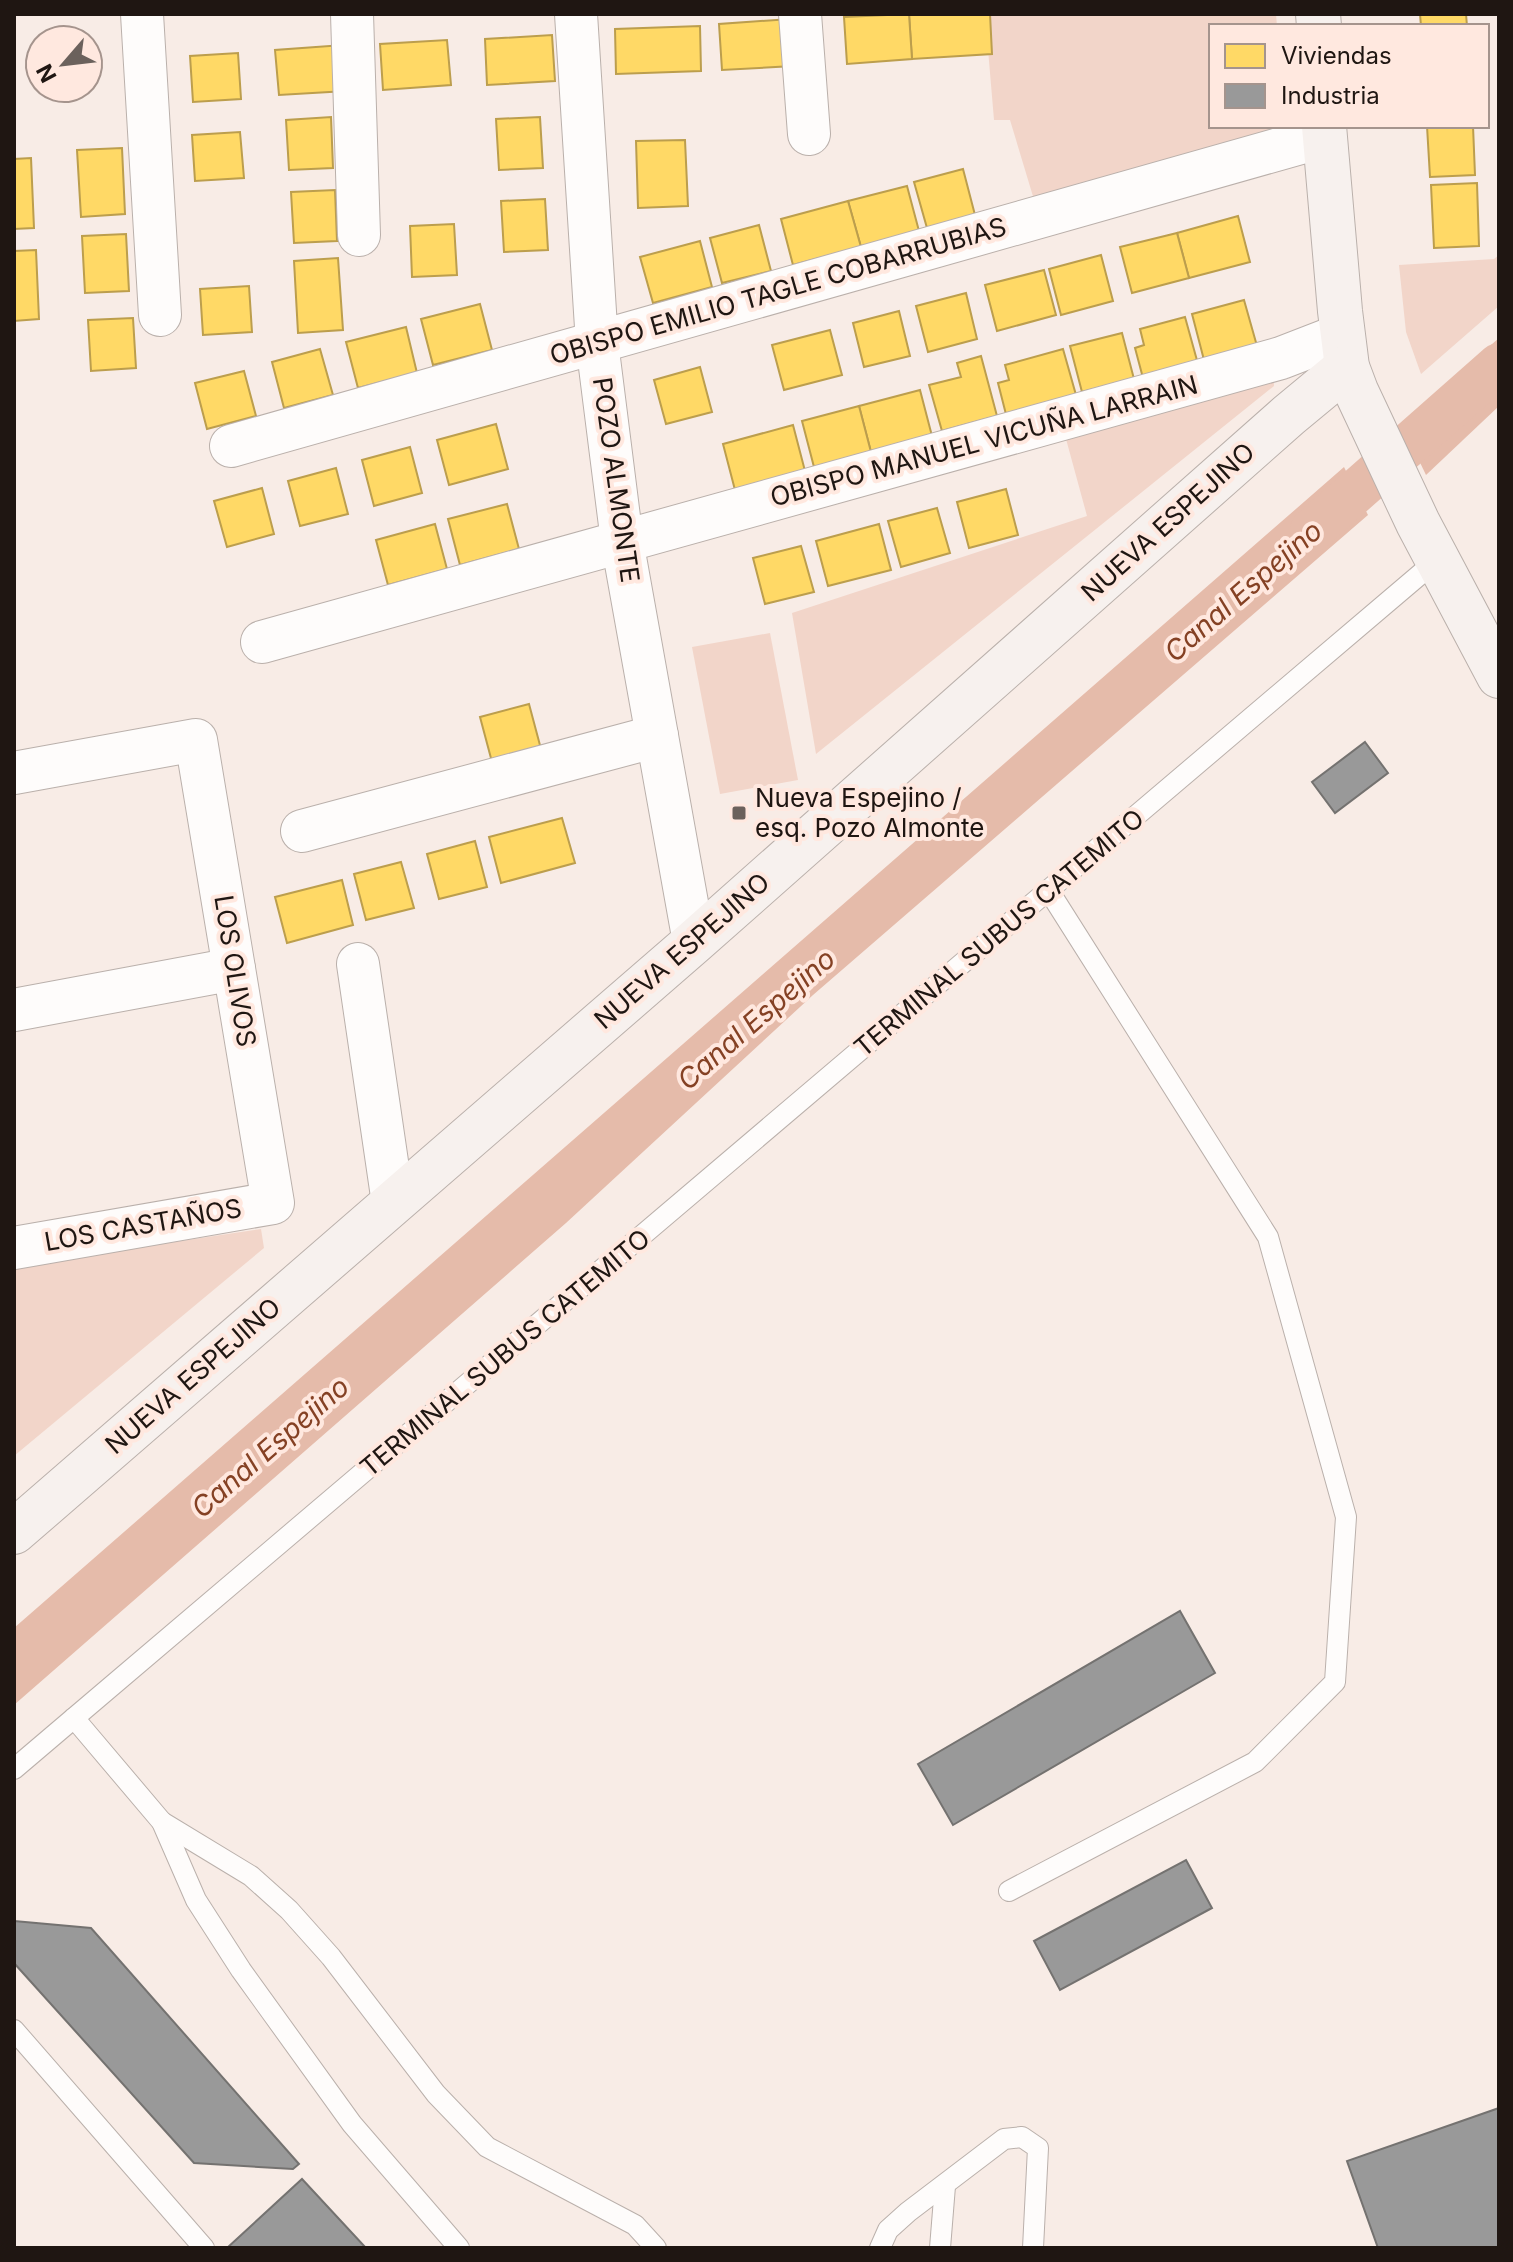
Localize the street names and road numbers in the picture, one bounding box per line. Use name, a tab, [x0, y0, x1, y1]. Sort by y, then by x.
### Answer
street label: OBISPO EMILIO TAGLE COBARRUBIAS	[546, 210, 1010, 371]
street label: OBISPO MANUEL VICUÑA LARRAIN	[767, 368, 1201, 513]
street label: POZO ALMONTE	[587, 375, 646, 585]
street label: NUEVA ESPEJINO	[1075, 436, 1260, 607]
street label: TERMINAL SUBUS CATEMITO	[848, 802, 1150, 1063]
street label: NUEVA ESPEJINO	[588, 866, 776, 1035]
street label: LOS OLIVOS	[208, 893, 263, 1049]
street label: LOS CASTAÑOS	[42, 1192, 244, 1257]
street label: TERMINAL SUBUS CATEMITO	[354, 1222, 656, 1483]
street label: NUEVA ESPEJINO	[99, 1291, 287, 1460]

